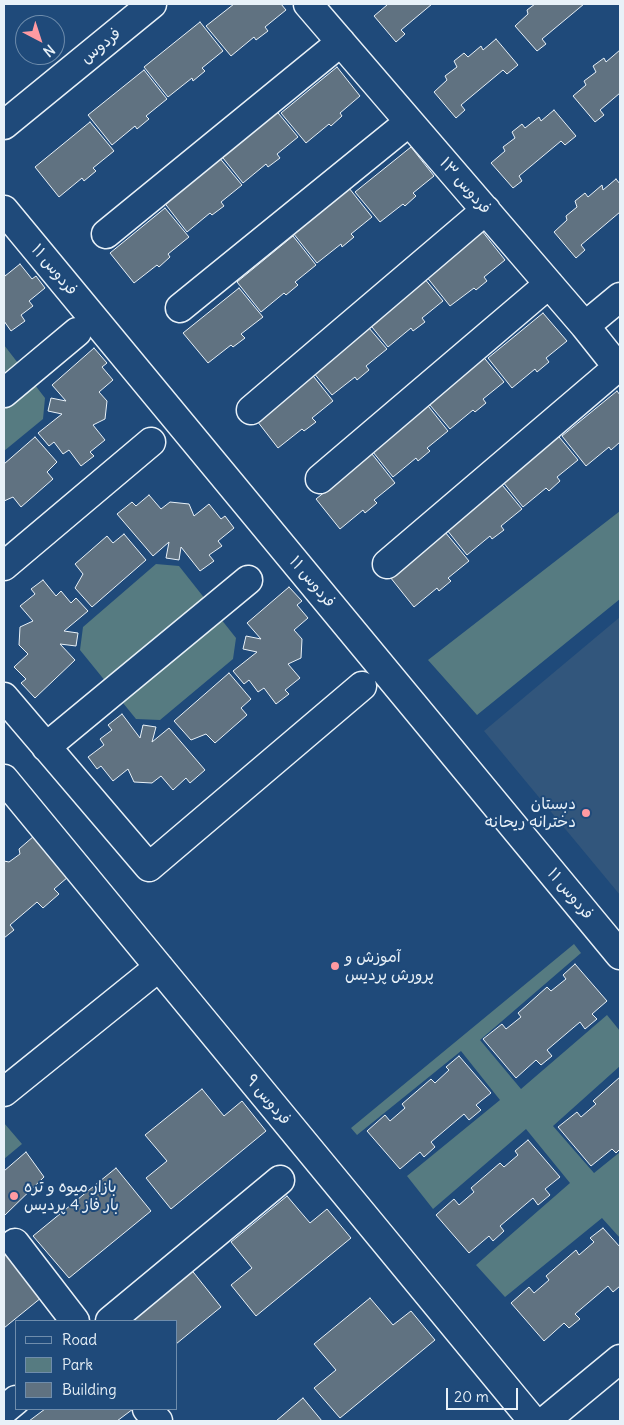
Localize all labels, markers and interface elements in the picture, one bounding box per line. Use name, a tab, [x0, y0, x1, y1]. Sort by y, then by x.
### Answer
north arrow	[15, 15, 65, 65]
street label: فردوس	[77, 24, 125, 68]
text: N	[40, 41, 58, 61]
street label: فردوس ۱۳	[435, 154, 495, 218]
street label: فردوس ۱۱	[27, 240, 81, 300]
street label: فردوس ۱۱	[285, 552, 339, 612]
place label: دبستان دخترانه ریحانه	[485, 794, 576, 832]
marker: دبستان دخترانه ریحانه	[580, 807, 592, 819]
street label: فردوس ۱۱	[543, 864, 597, 924]
place label: آموزش و پرورش پردیس	[345, 947, 434, 985]
marker: آموزش و پرورش پردیس	[329, 960, 341, 972]
street label: فردوس ۹	[241, 1071, 295, 1129]
place label: بازار میوه و تره بار فاز 4 پردیس	[24, 1177, 119, 1215]
marker: بازار میوه و تره بار فاز 4 پردیس	[8, 1190, 20, 1202]
legend	[15, 1320, 178, 1410]
text: Road	[62, 1330, 97, 1349]
text: Park	[62, 1355, 93, 1374]
scale bar	[449, 1378, 522, 1410]
text: Building	[62, 1380, 117, 1399]
text: 20 m	[454, 1387, 489, 1406]

